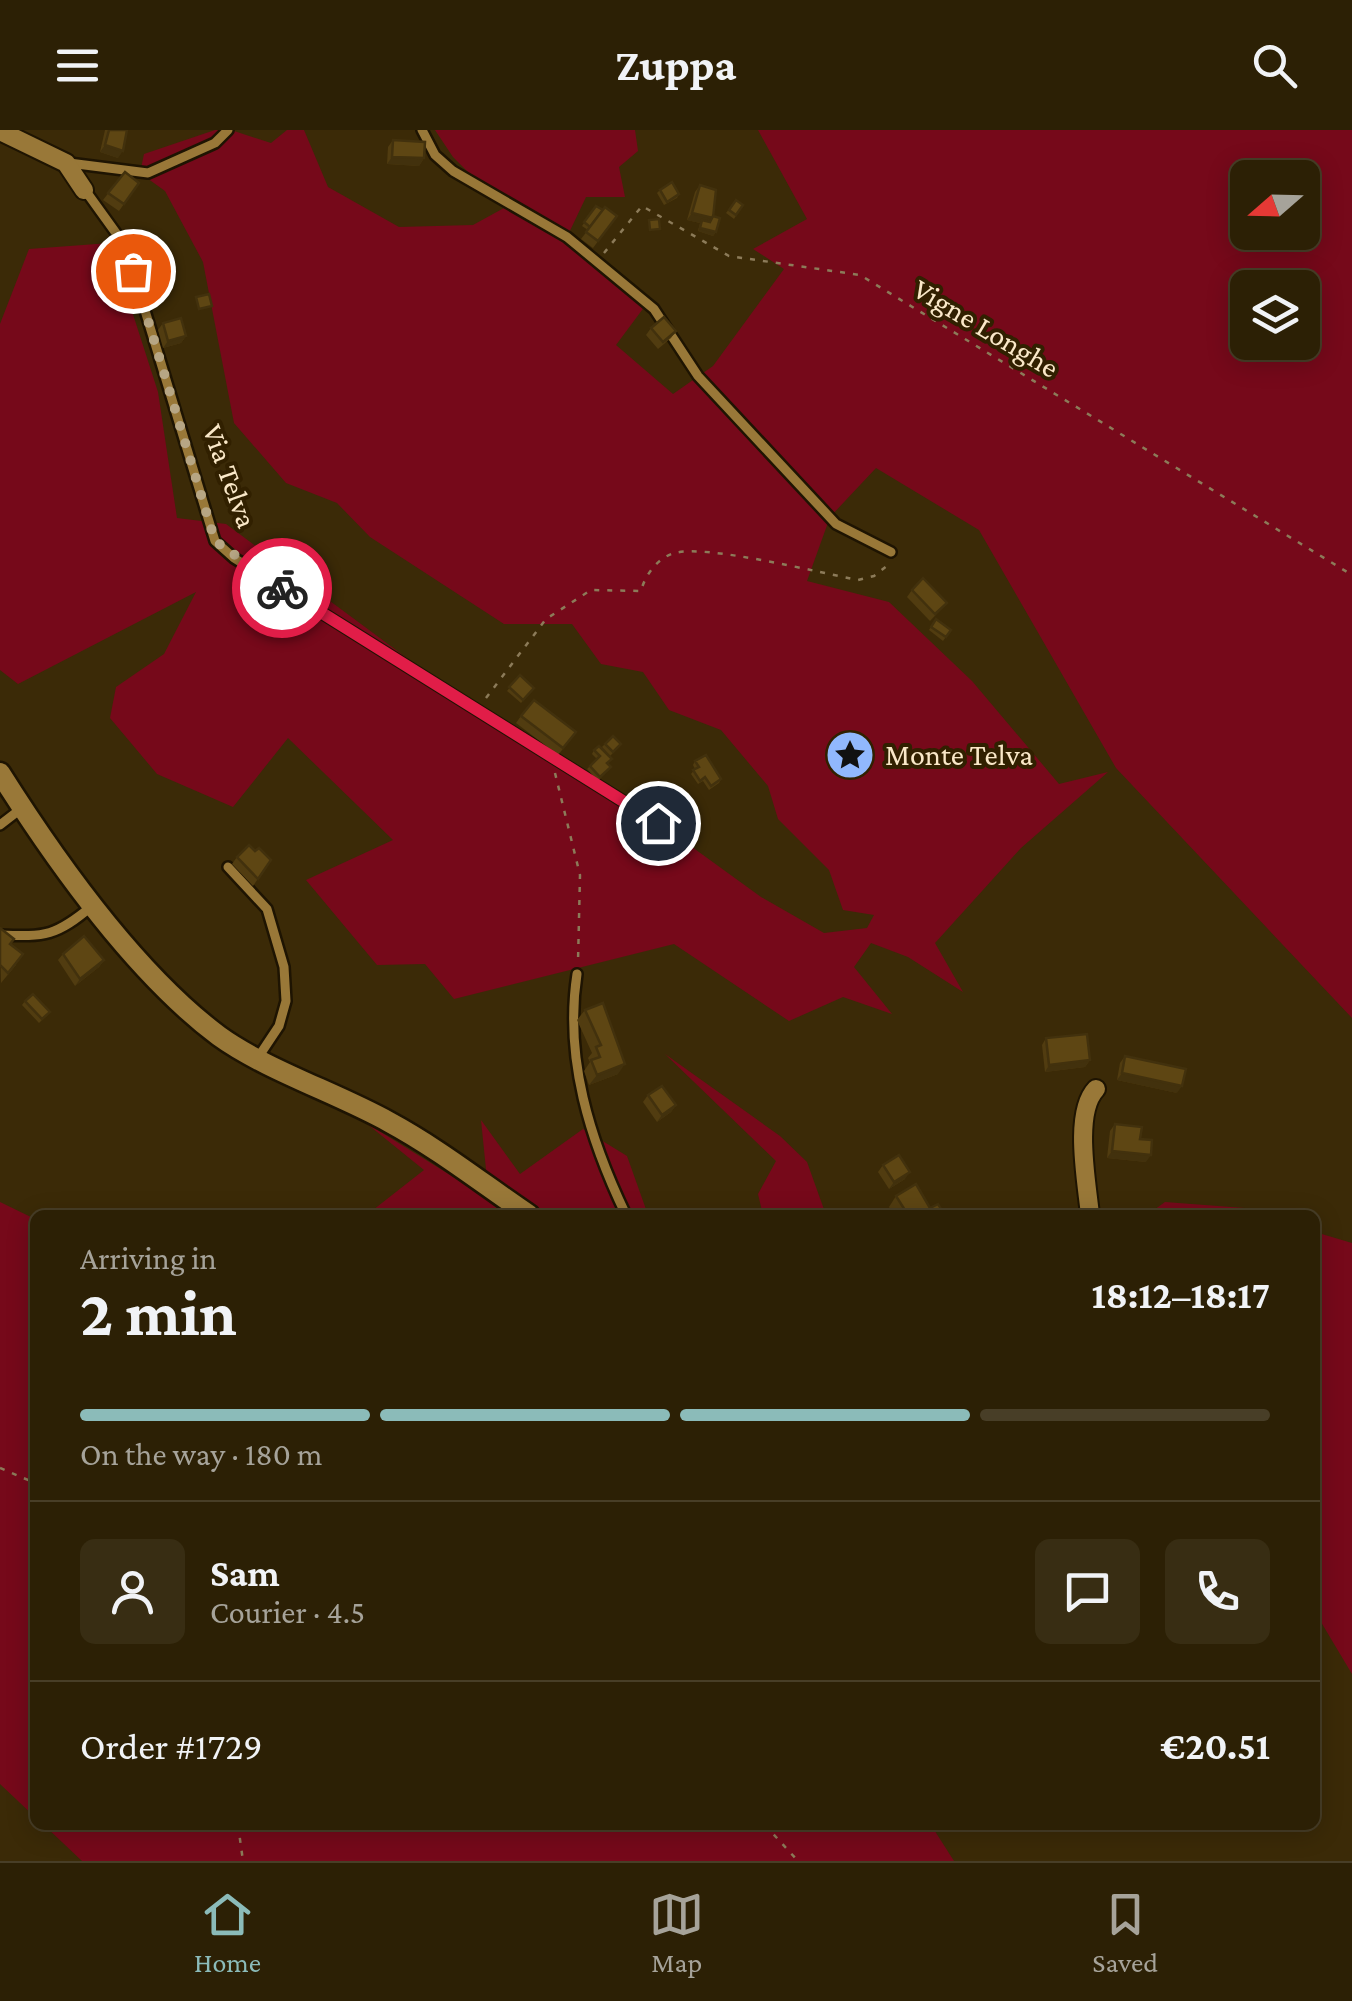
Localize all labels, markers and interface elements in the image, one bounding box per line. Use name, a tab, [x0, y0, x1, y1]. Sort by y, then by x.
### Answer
icon: menu	[50, 38, 105, 93]
icon: search	[1247, 38, 1302, 93]
text: Zuppa	[616, 40, 736, 90]
north arrow	[1230, 160, 1320, 250]
map controls	[1230, 160, 1320, 360]
pin	[91, 229, 176, 314]
icon: bag	[106, 244, 161, 299]
button: layers	[1230, 270, 1320, 360]
street label: Vigne Longhe	[907, 271, 1065, 385]
street label: Via Telva	[197, 420, 264, 532]
courier	[232, 538, 332, 638]
icon: bike	[255, 561, 310, 616]
place icon: Monte Telva	[824, 729, 876, 781]
place label: Monte Telva	[885, 738, 1033, 771]
pin	[616, 781, 701, 866]
icon: home	[631, 796, 686, 851]
text: Arriving in	[80, 1240, 217, 1276]
text: 18:12–18:17	[1091, 1274, 1270, 1316]
text: 2 min	[80, 1277, 237, 1349]
text: On the way · 180 m	[80, 1436, 323, 1472]
button: person	[80, 1539, 185, 1644]
button: chat	[1035, 1539, 1140, 1644]
button: phone	[1165, 1539, 1270, 1644]
text: Sam	[210, 1552, 280, 1594]
text: Courier · 4.5	[210, 1594, 365, 1630]
text: Order #1729	[80, 1725, 263, 1767]
text: €20.51	[1160, 1725, 1270, 1767]
tab: Home	[194, 1887, 261, 1978]
tab: Map	[649, 1887, 704, 1978]
tab: Saved	[1092, 1887, 1158, 1978]

